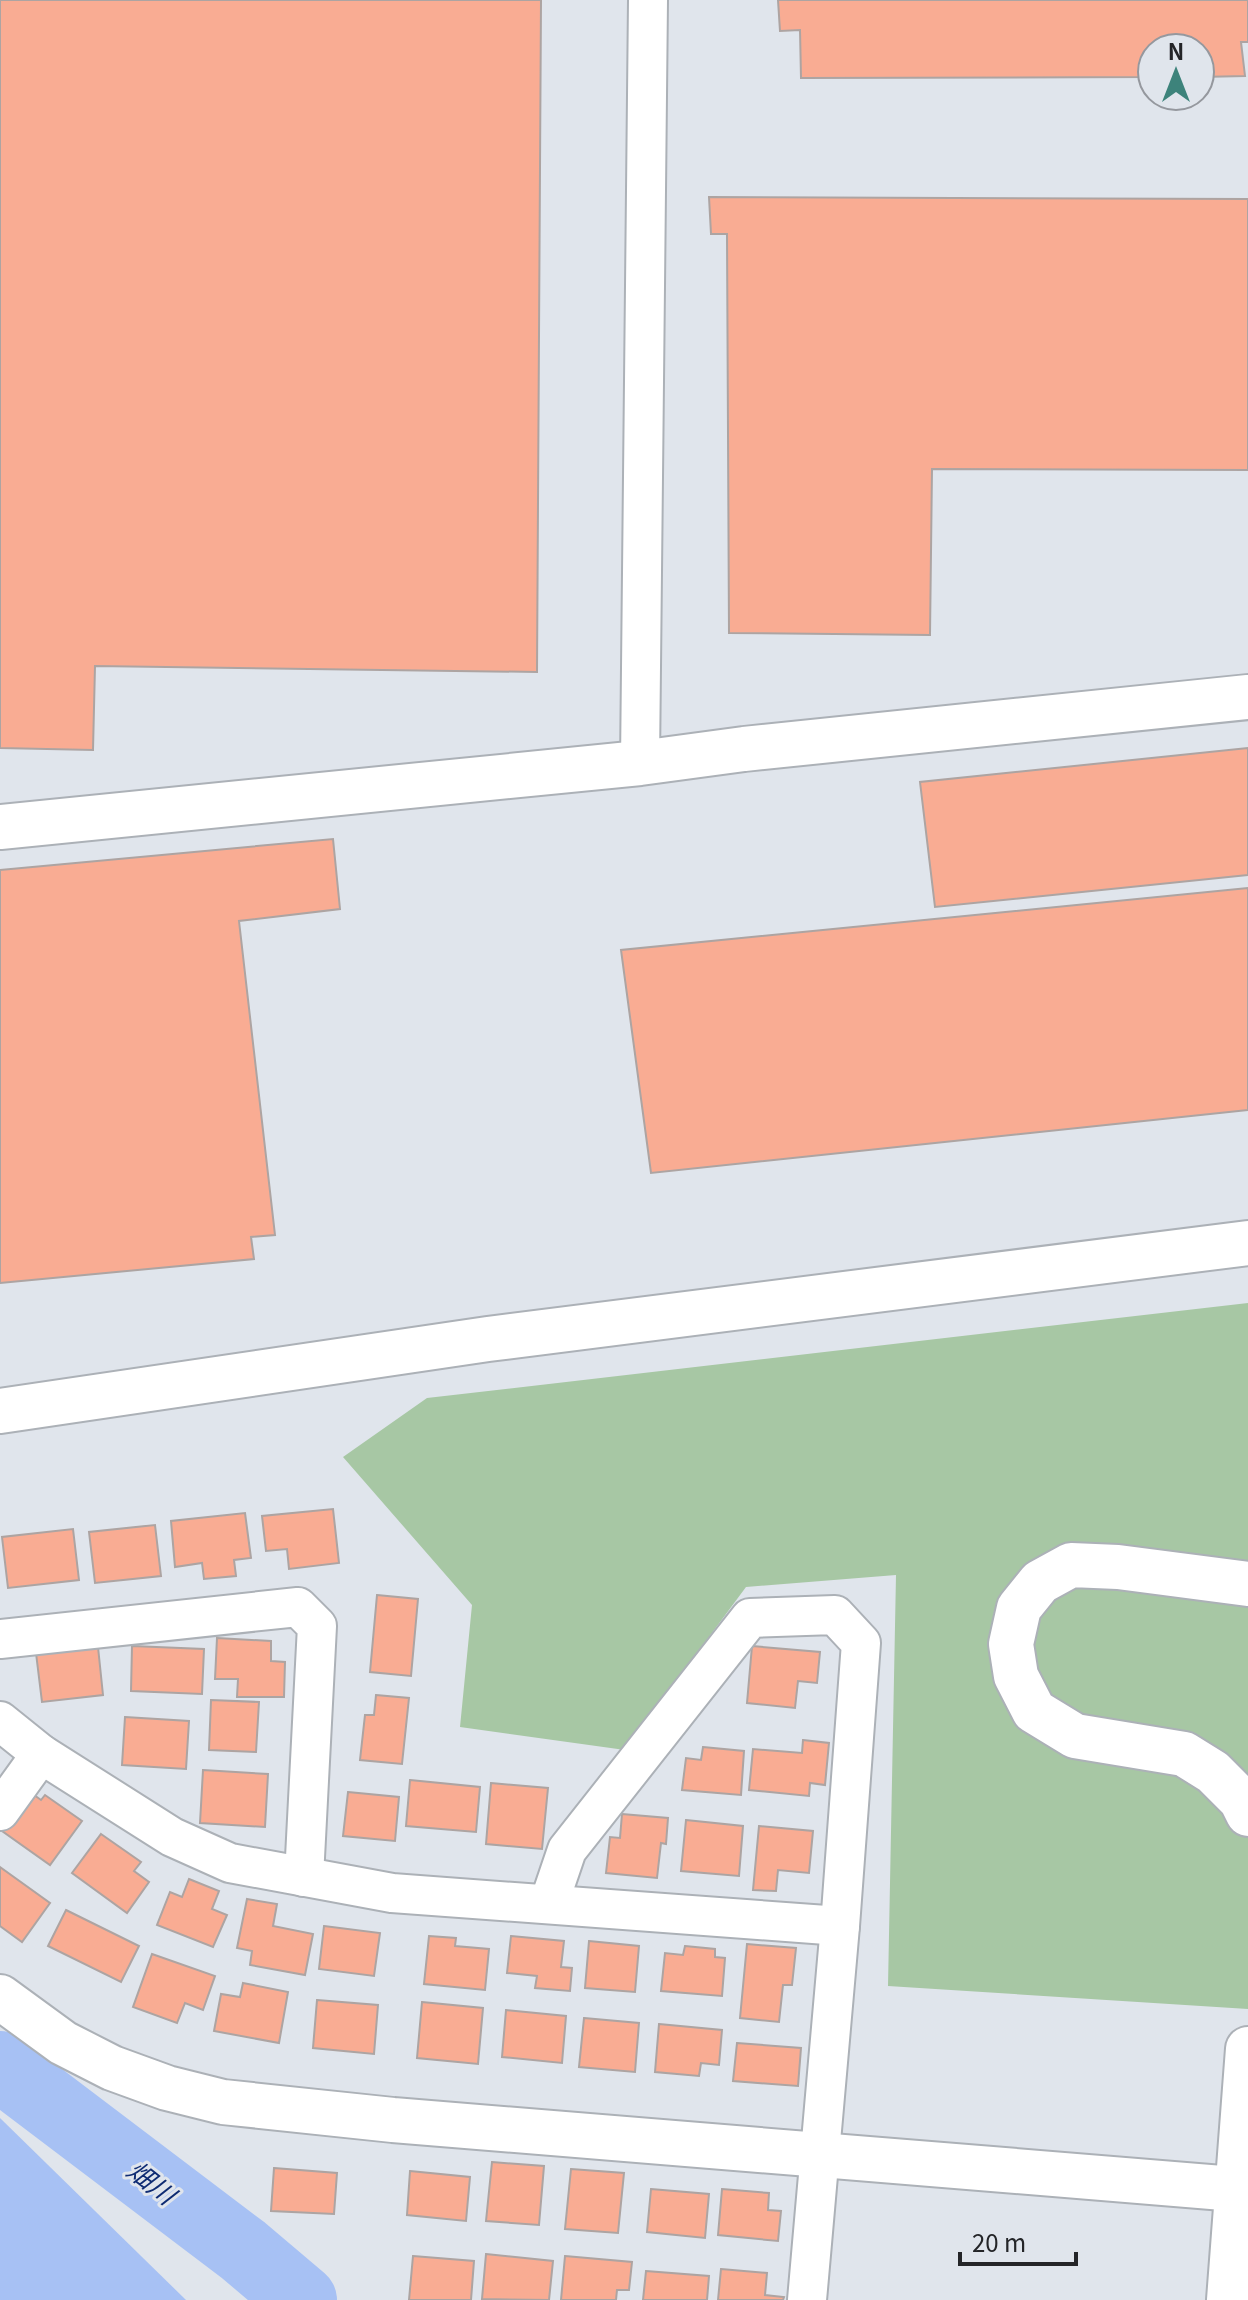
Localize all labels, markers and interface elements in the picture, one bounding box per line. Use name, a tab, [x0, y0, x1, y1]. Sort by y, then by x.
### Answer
north arrow	[1136, 32, 1216, 112]
text: N	[1168, 34, 1184, 66]
water label: 畑川	[121, 2150, 187, 2213]
scale bar	[960, 2216, 1076, 2266]
text: 20 m	[972, 2224, 1026, 2259]

